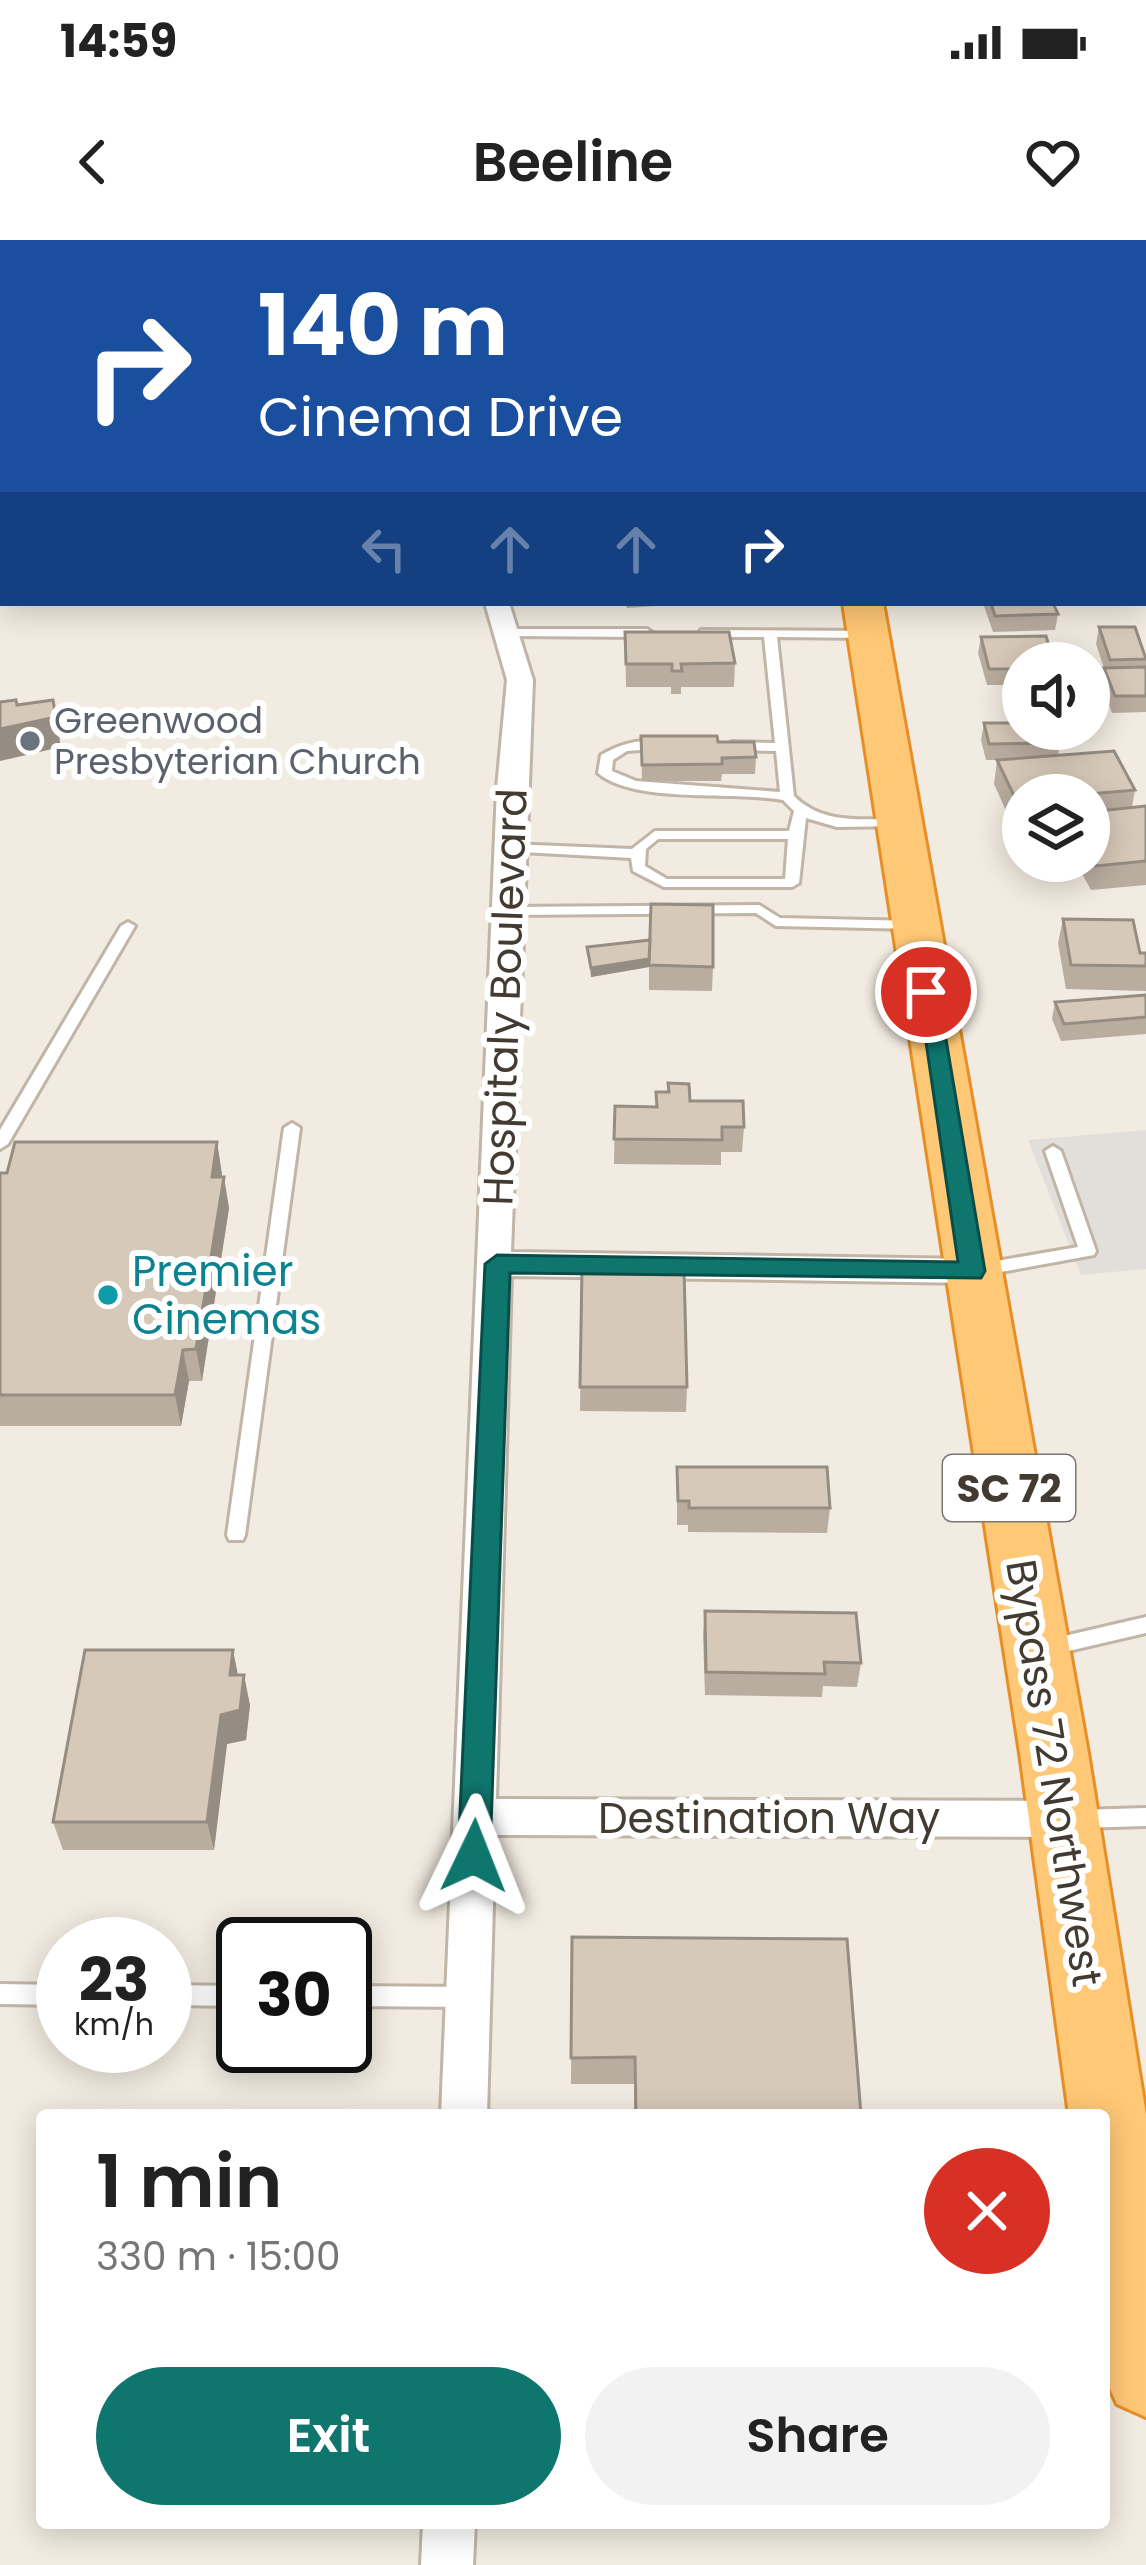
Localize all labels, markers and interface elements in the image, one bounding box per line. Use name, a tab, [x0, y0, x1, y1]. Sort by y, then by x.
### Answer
text: 14:59	[60, 10, 177, 73]
text: Beeline	[473, 124, 673, 200]
icon: back	[60, 129, 126, 195]
icon: heart	[1020, 129, 1086, 195]
text: 140 m	[258, 267, 508, 384]
icon: right	[60, 288, 216, 444]
text: Cinema Drive	[258, 379, 623, 455]
icon: left	[351, 516, 417, 582]
icon: ahead	[477, 516, 543, 582]
icon: ahead	[603, 516, 669, 582]
icon: right	[729, 516, 795, 582]
map controls	[1002, 642, 1110, 882]
button: sound	[1002, 642, 1110, 750]
place label: Greenwood Presbyterian Church	[54, 695, 421, 787]
marker: Greenwood Presbyterian Church	[17, 728, 43, 754]
button: layers	[1002, 774, 1110, 882]
street label: Hospitaly Boulevard	[468, 787, 542, 1207]
pin	[875, 941, 977, 1043]
icon: arrive	[893, 959, 959, 1025]
place label: Premier Cinemas	[132, 1242, 321, 1349]
marker: Premier Cinemas	[95, 1282, 121, 1308]
road number: SC 72	[943, 1455, 1075, 1521]
street label: Bypass 72 Northwest	[991, 1555, 1117, 1991]
street label: Destination Way	[598, 1789, 940, 1848]
position arrow	[411, 1793, 537, 1919]
speed limit sign: 30	[216, 1917, 372, 2073]
text: 23	[79, 1938, 149, 2022]
text: km/h	[74, 2003, 154, 2046]
text: 1 min	[96, 2131, 282, 2232]
button: close	[924, 2148, 1050, 2274]
text: 330 m · 15:00	[96, 2229, 340, 2284]
button: Exit	[96, 2367, 561, 2505]
button: Share	[585, 2367, 1050, 2505]

